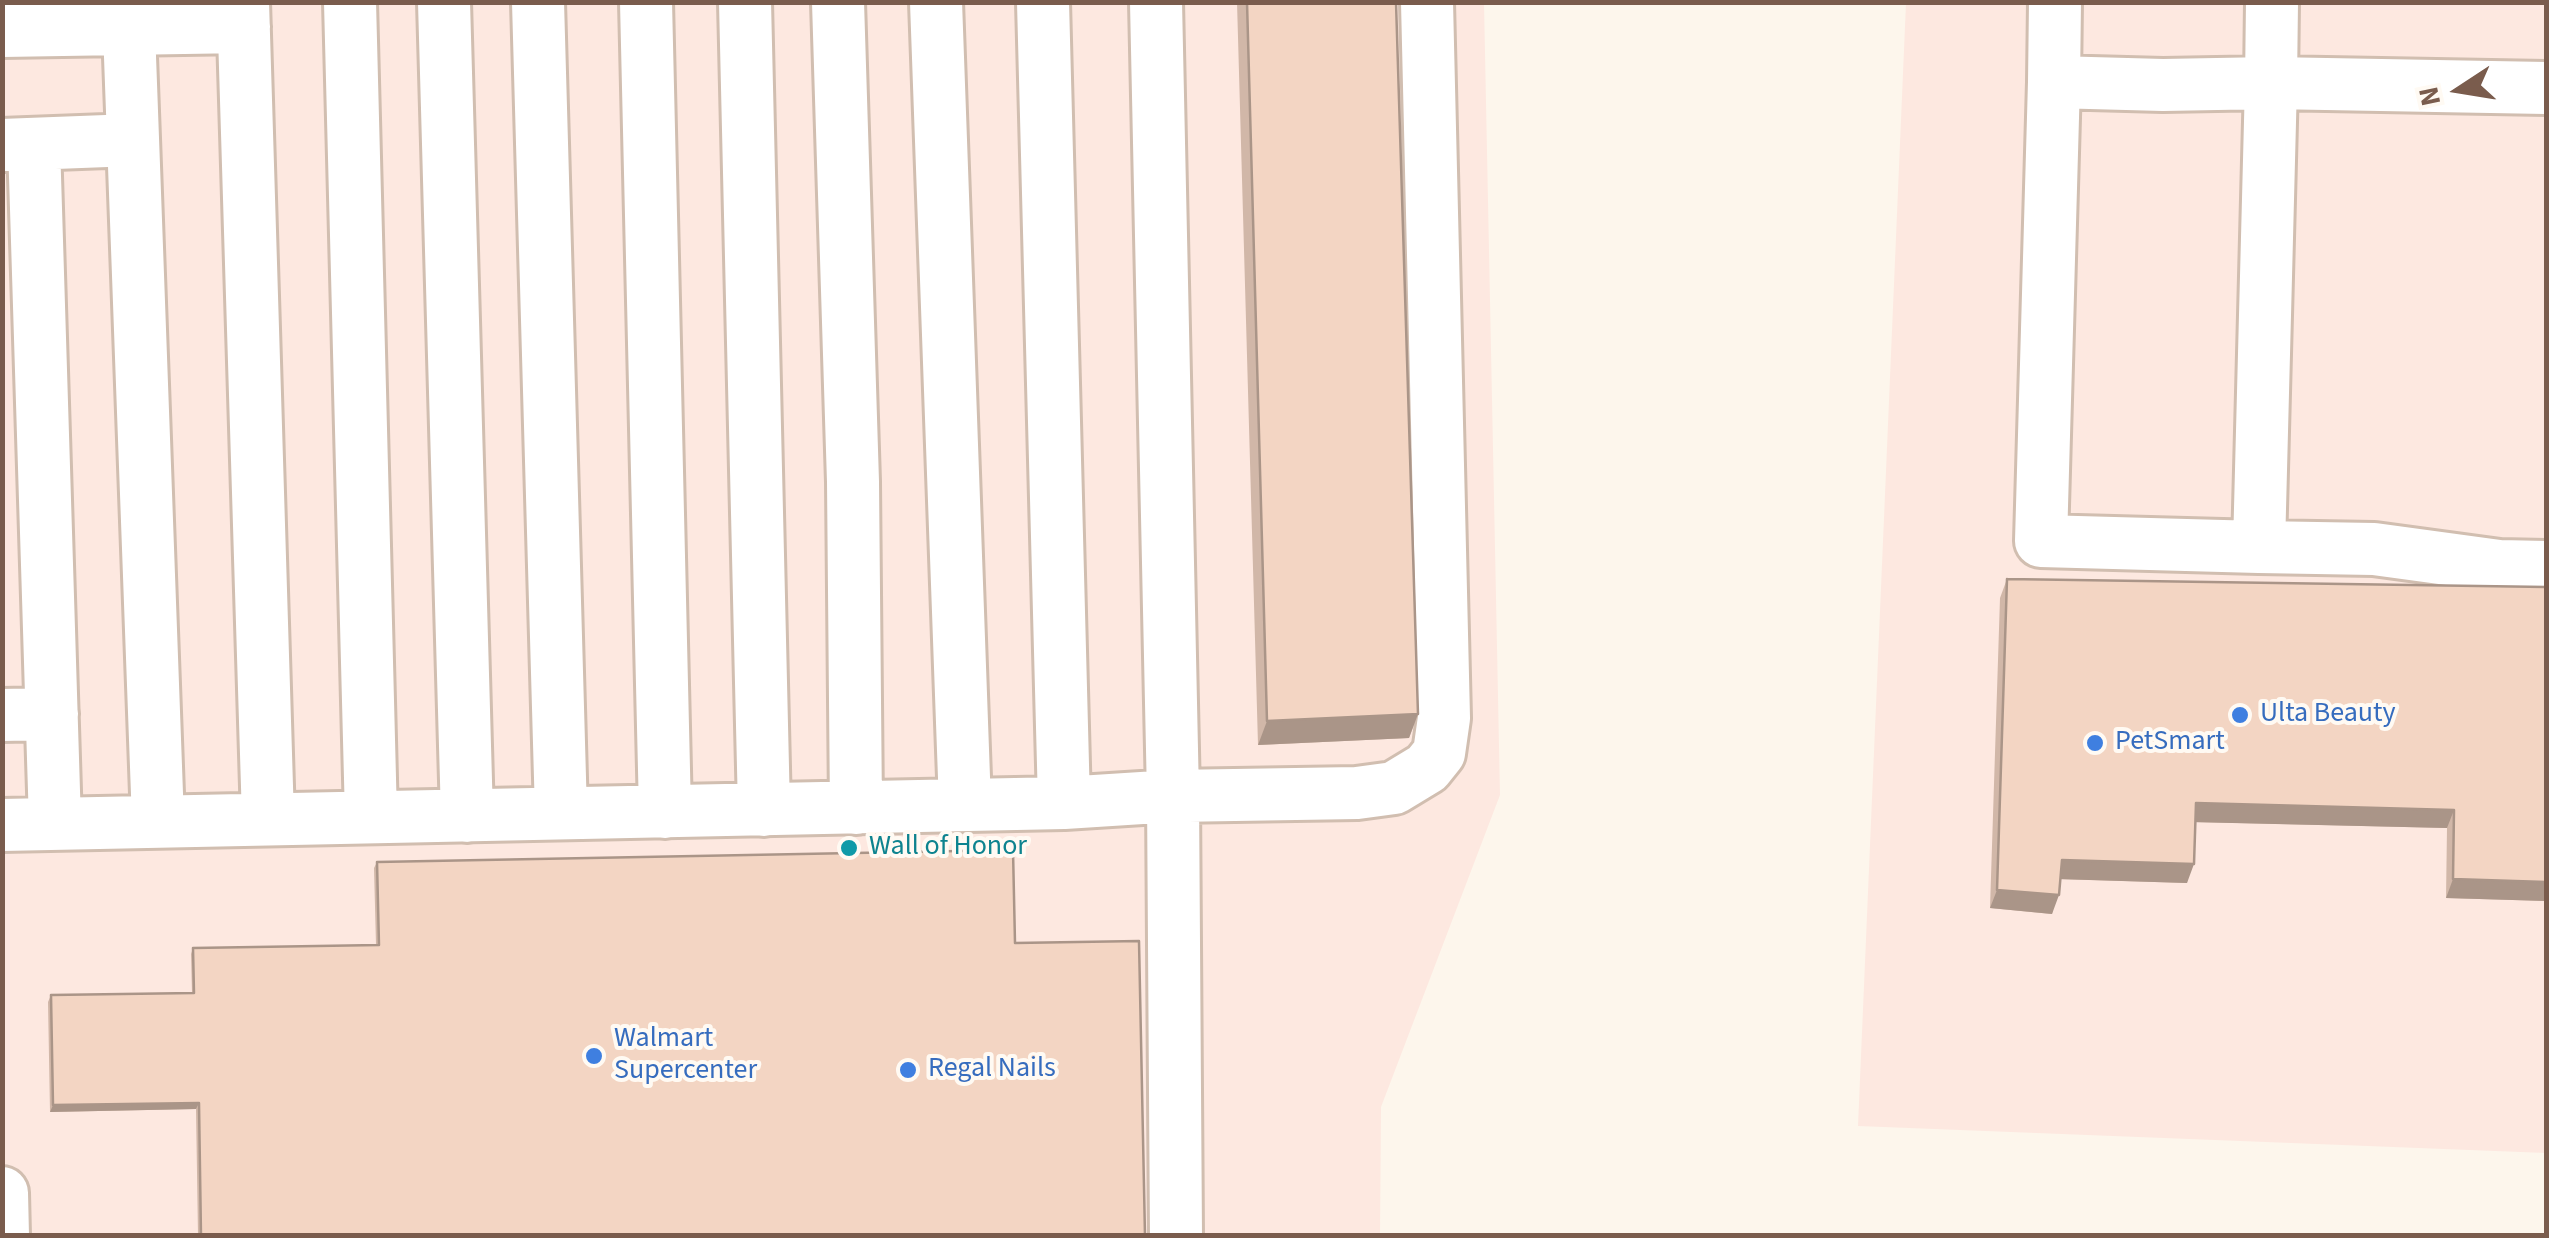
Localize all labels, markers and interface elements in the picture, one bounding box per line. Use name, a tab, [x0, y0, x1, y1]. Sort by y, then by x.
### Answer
north arrow	[2409, 40, 2509, 140]
text: N	[2408, 83, 2451, 110]
place label: Ulta Beauty	[2260, 698, 2396, 732]
marker: Ulta Beauty	[2229, 704, 2251, 726]
place label: PetSmart	[2115, 726, 2225, 760]
marker: PetSmart	[2084, 732, 2106, 754]
place label: Wall of Honor	[869, 831, 1027, 865]
marker: Wall of Honor	[838, 837, 860, 859]
place label: Walmart Supercenter	[614, 1023, 757, 1089]
marker: Walmart Supercenter	[583, 1045, 605, 1067]
place label: Regal Nails	[928, 1053, 1056, 1087]
marker: Regal Nails	[897, 1059, 919, 1081]

